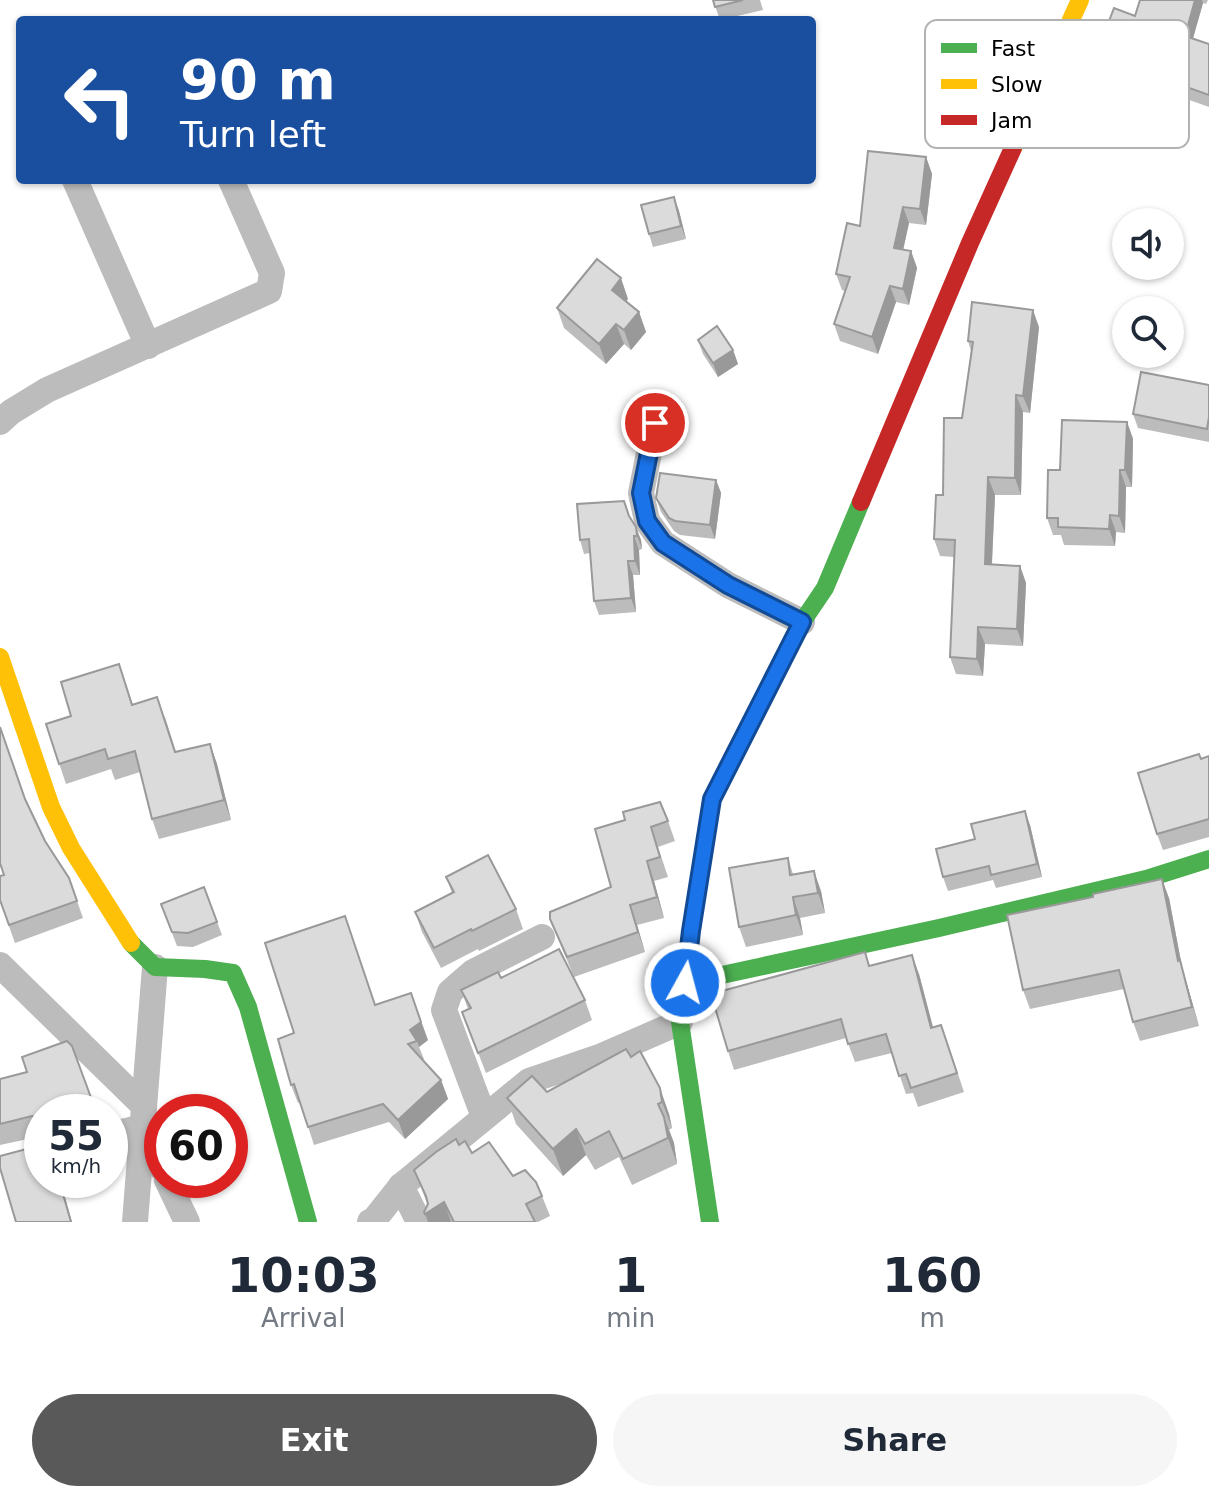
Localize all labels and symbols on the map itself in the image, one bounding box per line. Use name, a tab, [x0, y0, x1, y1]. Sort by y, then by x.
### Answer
legend	[925, 20, 1189, 148]
text: Fast	[991, 36, 1036, 61]
text: Slow	[991, 72, 1043, 97]
text: Jam	[989, 108, 1032, 133]
pin	[621, 389, 689, 457]
position arrow	[643, 941, 727, 1025]
speed limit sign: 60	[144, 1094, 248, 1198]

